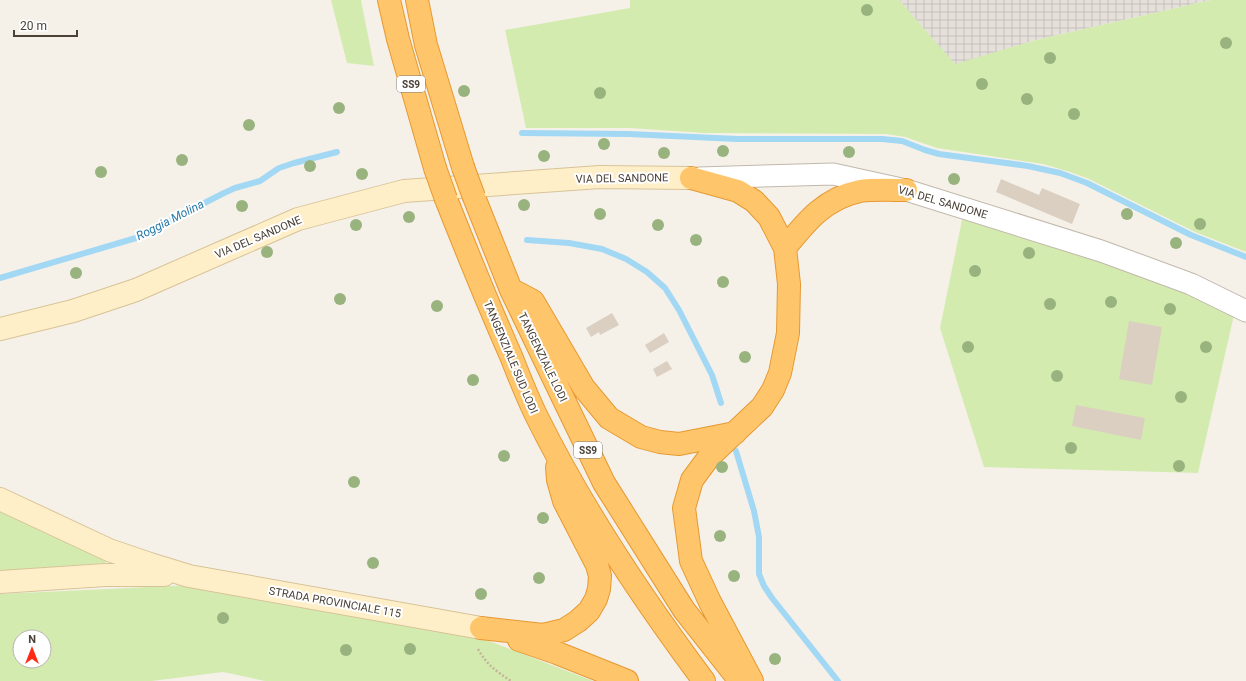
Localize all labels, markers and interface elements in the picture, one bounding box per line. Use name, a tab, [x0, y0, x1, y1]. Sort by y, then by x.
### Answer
scale bar	[14, 12, 77, 38]
text: 20 m	[20, 19, 47, 33]
road number: SS9	[397, 76, 425, 92]
street label: VIA DEL SANDONE	[576, 171, 668, 186]
street label: VIA DEL SANDONE	[897, 183, 989, 221]
water label: Roggia Molina	[134, 197, 206, 243]
street label: VIA DEL SANDONE	[213, 213, 303, 262]
street label: TANGENZIALE SUD LODI	[481, 299, 540, 416]
street label: TANGENZIALE LODI	[515, 310, 570, 404]
road number: SS9	[574, 442, 602, 458]
street label: STRADA PROVINCIALE 115	[268, 584, 402, 621]
north arrow	[12, 629, 52, 669]
text: N	[28, 633, 36, 646]

